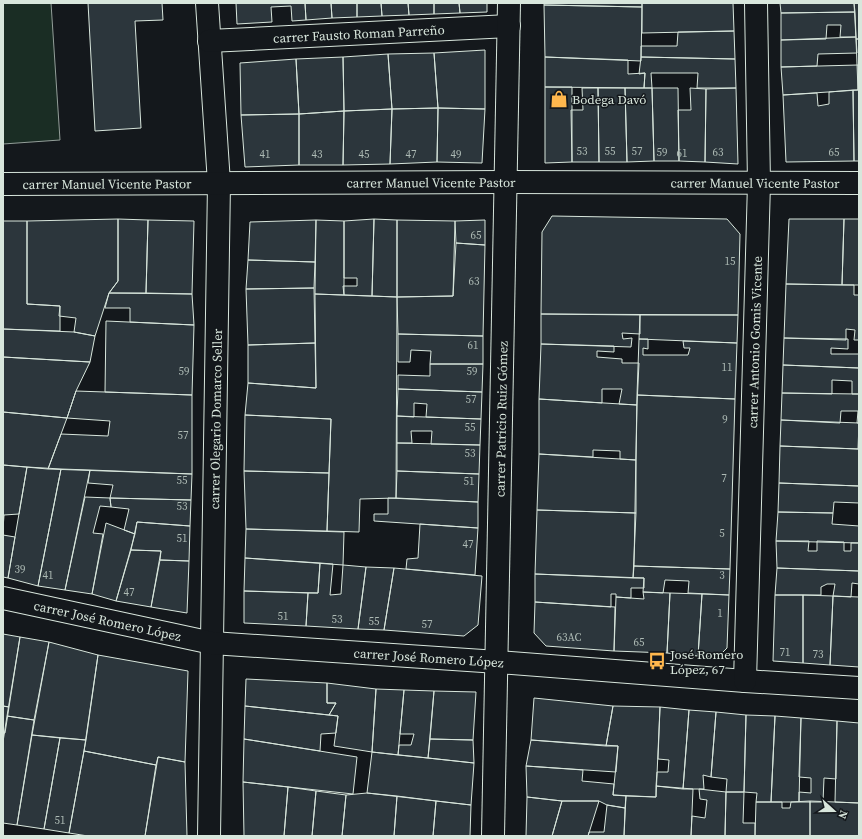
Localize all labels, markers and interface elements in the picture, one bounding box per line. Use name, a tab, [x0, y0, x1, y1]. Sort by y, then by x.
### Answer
street label: carrer Fausto Roman Parreño	[273, 21, 445, 46]
shop icon: Bodega Davó	[549, 89, 569, 109]
place label: Bodega Davó	[572, 91, 646, 108]
house number: 53	[577, 144, 588, 159]
house number: 55	[605, 144, 616, 159]
house number: 57	[632, 144, 643, 159]
house number: 59	[657, 145, 668, 160]
house number: 63	[713, 145, 724, 160]
house number: 65	[829, 145, 840, 160]
house number: 61	[677, 146, 688, 161]
house number: 41	[260, 147, 271, 162]
house number: 43	[312, 147, 323, 162]
house number: 45	[359, 147, 370, 162]
house number: 47	[406, 147, 417, 162]
house number: 49	[451, 147, 462, 162]
street label: carrer Manuel Vicente Pastor	[346, 173, 516, 191]
street label: carrer Manuel Vicente Pastor	[670, 174, 840, 191]
street label: carrer Manuel Vicente Pastor	[22, 175, 192, 192]
house number: 65	[471, 228, 482, 243]
house number: 15	[725, 254, 736, 269]
street label: carrer Antonio Gomis Vicente	[744, 255, 765, 429]
house number: 63	[469, 274, 480, 289]
street label: carrer Olegario Domarco Seller	[206, 328, 226, 510]
house number: 61	[468, 338, 479, 353]
street label: carrer Patricio Ruiz Gómez	[491, 341, 511, 497]
house number: 11	[722, 360, 733, 375]
house number: 59	[179, 364, 190, 379]
house number: 59	[467, 364, 478, 379]
house number: 57	[466, 392, 477, 407]
house number: 9	[722, 412, 728, 427]
house number: 55	[465, 420, 476, 435]
house number: 57	[178, 428, 189, 443]
house number: 53	[465, 446, 476, 461]
house number: 7	[721, 471, 727, 486]
house number: 55	[177, 473, 188, 488]
house number: 51	[464, 474, 475, 489]
house number: 53	[177, 499, 188, 514]
house number: 5	[719, 526, 725, 541]
house number: 51	[177, 531, 188, 546]
house number: 47	[463, 537, 474, 552]
house number: 39	[15, 562, 26, 577]
house number: 41	[43, 568, 54, 583]
house number: 3	[719, 568, 725, 583]
house number: 47	[124, 585, 135, 600]
street label: carrer José Romero López	[32, 596, 183, 645]
house number: 1	[717, 606, 723, 621]
house number: 51	[278, 609, 289, 624]
house number: 53	[332, 612, 343, 627]
house number: 55	[369, 614, 380, 629]
house number: 57	[422, 617, 433, 632]
house number: 63AC	[557, 630, 581, 645]
house number: 65	[634, 635, 645, 650]
street label: carrer José Romero López	[353, 644, 504, 671]
house number: 71	[780, 645, 791, 660]
place label: José Romero López, 67	[669, 646, 743, 678]
house number: 73	[813, 647, 824, 662]
bus stop icon: José Romero López, 67	[647, 651, 667, 671]
north arrow	[814, 791, 854, 831]
text: N	[834, 808, 851, 821]
house number: 51	[55, 813, 66, 828]

